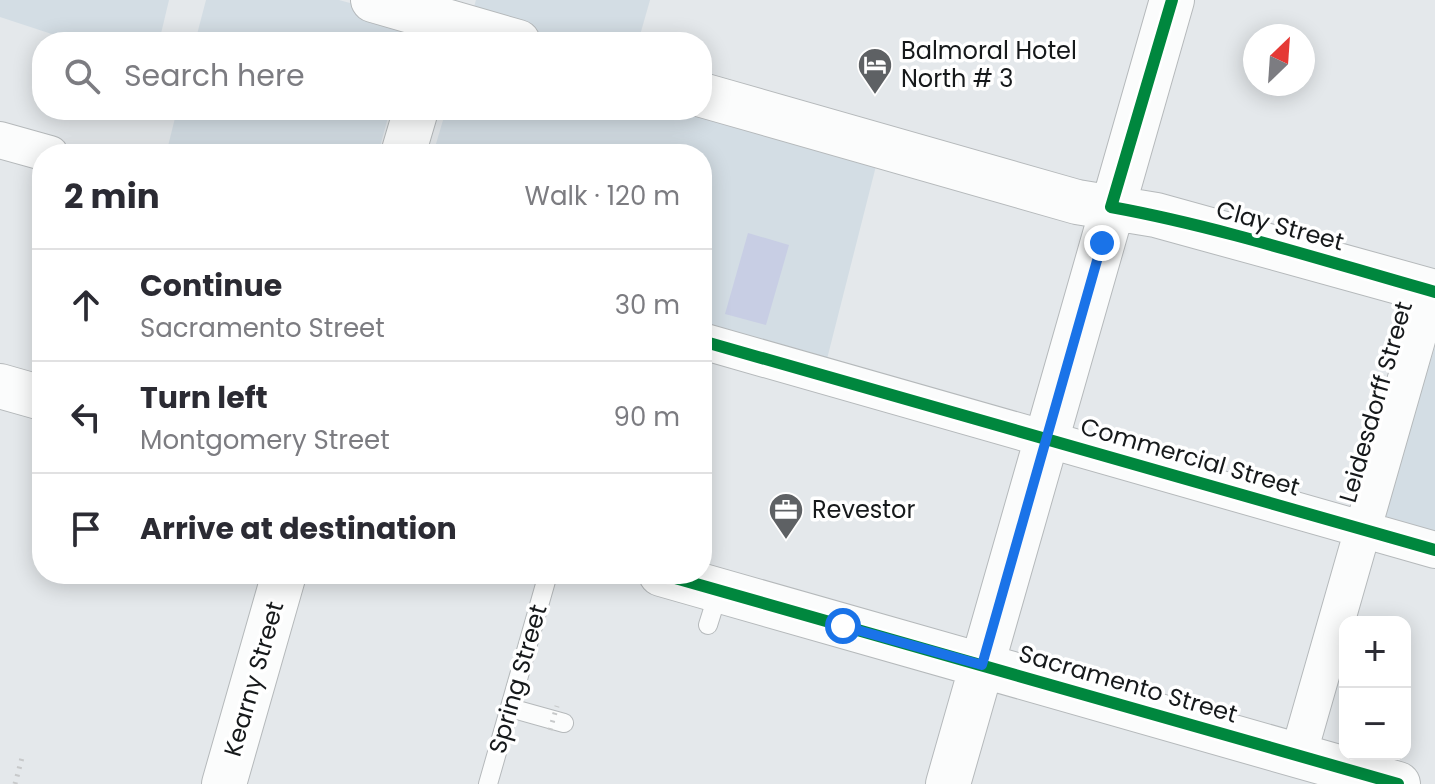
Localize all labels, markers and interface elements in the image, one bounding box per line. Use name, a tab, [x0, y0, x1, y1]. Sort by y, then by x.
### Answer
north arrow	[1243, 24, 1315, 96]
search box	[32, 32, 712, 120]
place label: Balmoral Hotel North # 3	[901, 34, 1077, 95]
hotel icon: Balmoral Hotel North # 3	[856, 46, 894, 96]
icon: search	[60, 54, 104, 98]
text: Search here	[124, 54, 305, 97]
text: 2 min	[64, 172, 160, 220]
text: Walk · 120 m	[525, 178, 680, 214]
street label: Clay Street	[1213, 193, 1348, 258]
route end	[1084, 225, 1120, 261]
text: Continue	[140, 264, 282, 307]
icon: ahead	[64, 283, 108, 327]
text: 30 m	[615, 287, 680, 323]
street label: Leidesdorff Street	[1331, 297, 1420, 506]
text: Sacramento Street	[140, 310, 385, 346]
text: Turn left	[140, 376, 268, 419]
icon: left	[64, 395, 108, 439]
text: 90 m	[614, 399, 680, 435]
street label: Commercial Street	[1077, 409, 1304, 504]
text: Montgomery Street	[140, 422, 390, 458]
office icon: Revestor	[767, 491, 805, 541]
place label: Revestor	[812, 493, 915, 526]
icon: arrive	[64, 507, 108, 551]
text: Arrive at destination	[140, 507, 457, 550]
street label: Kearny Street	[216, 597, 291, 760]
street label: Spring Street	[481, 601, 555, 757]
route start	[825, 608, 861, 644]
map controls	[1339, 616, 1411, 760]
button: +	[1339, 616, 1411, 688]
street label: Sacramento Street	[1015, 637, 1241, 730]
button: −	[1339, 688, 1411, 760]

